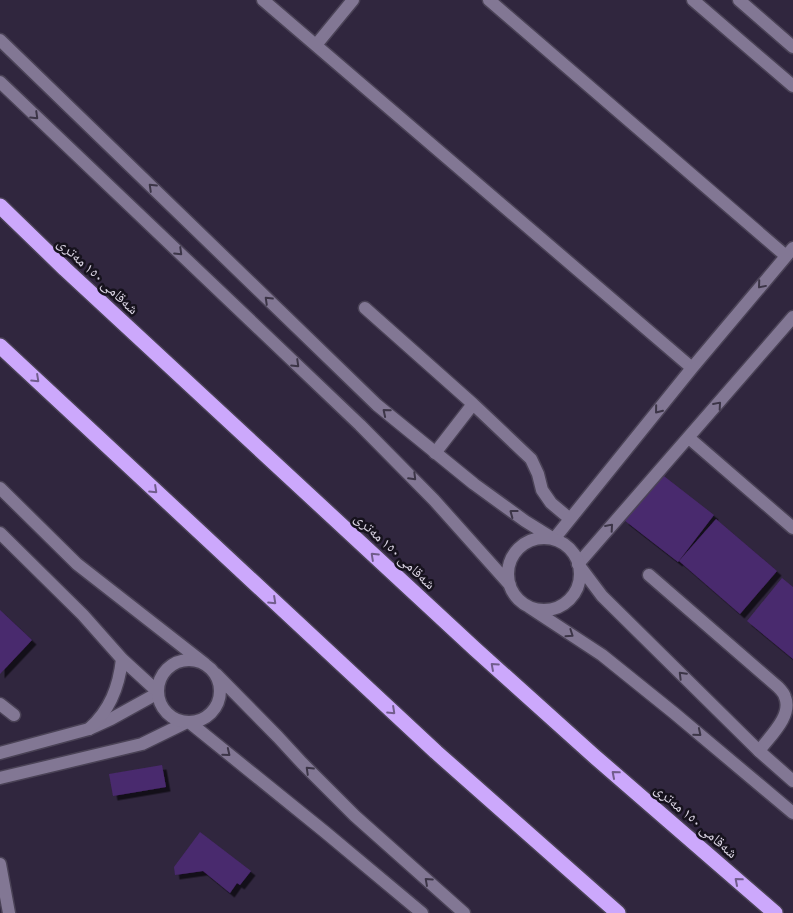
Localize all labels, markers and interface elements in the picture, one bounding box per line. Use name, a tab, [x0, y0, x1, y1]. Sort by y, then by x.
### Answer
one-way arrow	[30, 110, 39, 119]
one-way arrow	[148, 184, 157, 193]
street label: شەقامی ١٥٠ مەتری	[53, 234, 142, 319]
one-way arrow	[173, 246, 182, 255]
one-way arrow	[758, 280, 767, 289]
one-way arrow	[265, 297, 274, 306]
one-way arrow	[291, 358, 300, 367]
one-way arrow	[30, 373, 39, 382]
one-way arrow	[712, 402, 721, 411]
one-way arrow	[654, 405, 663, 414]
one-way arrow	[382, 409, 391, 418]
one-way arrow	[407, 472, 416, 481]
one-way arrow	[149, 484, 158, 493]
street label: شەقامی ١٥٠ مەتری	[350, 509, 439, 594]
one-way arrow	[510, 509, 519, 519]
one-way arrow	[605, 524, 614, 533]
one-way arrow	[371, 553, 380, 562]
one-way arrow	[268, 595, 277, 604]
one-way arrow	[564, 628, 573, 637]
one-way arrow	[490, 663, 499, 672]
one-way arrow	[679, 672, 688, 681]
one-way arrow	[387, 705, 396, 714]
one-way arrow	[692, 728, 701, 736]
one-way arrow	[221, 747, 230, 755]
one-way arrow	[305, 767, 314, 776]
one-way arrow	[612, 771, 621, 780]
street label: شەقامی ١٥٠ مەتری	[650, 780, 741, 863]
one-way arrow	[424, 877, 433, 886]
one-way arrow	[734, 878, 743, 887]

